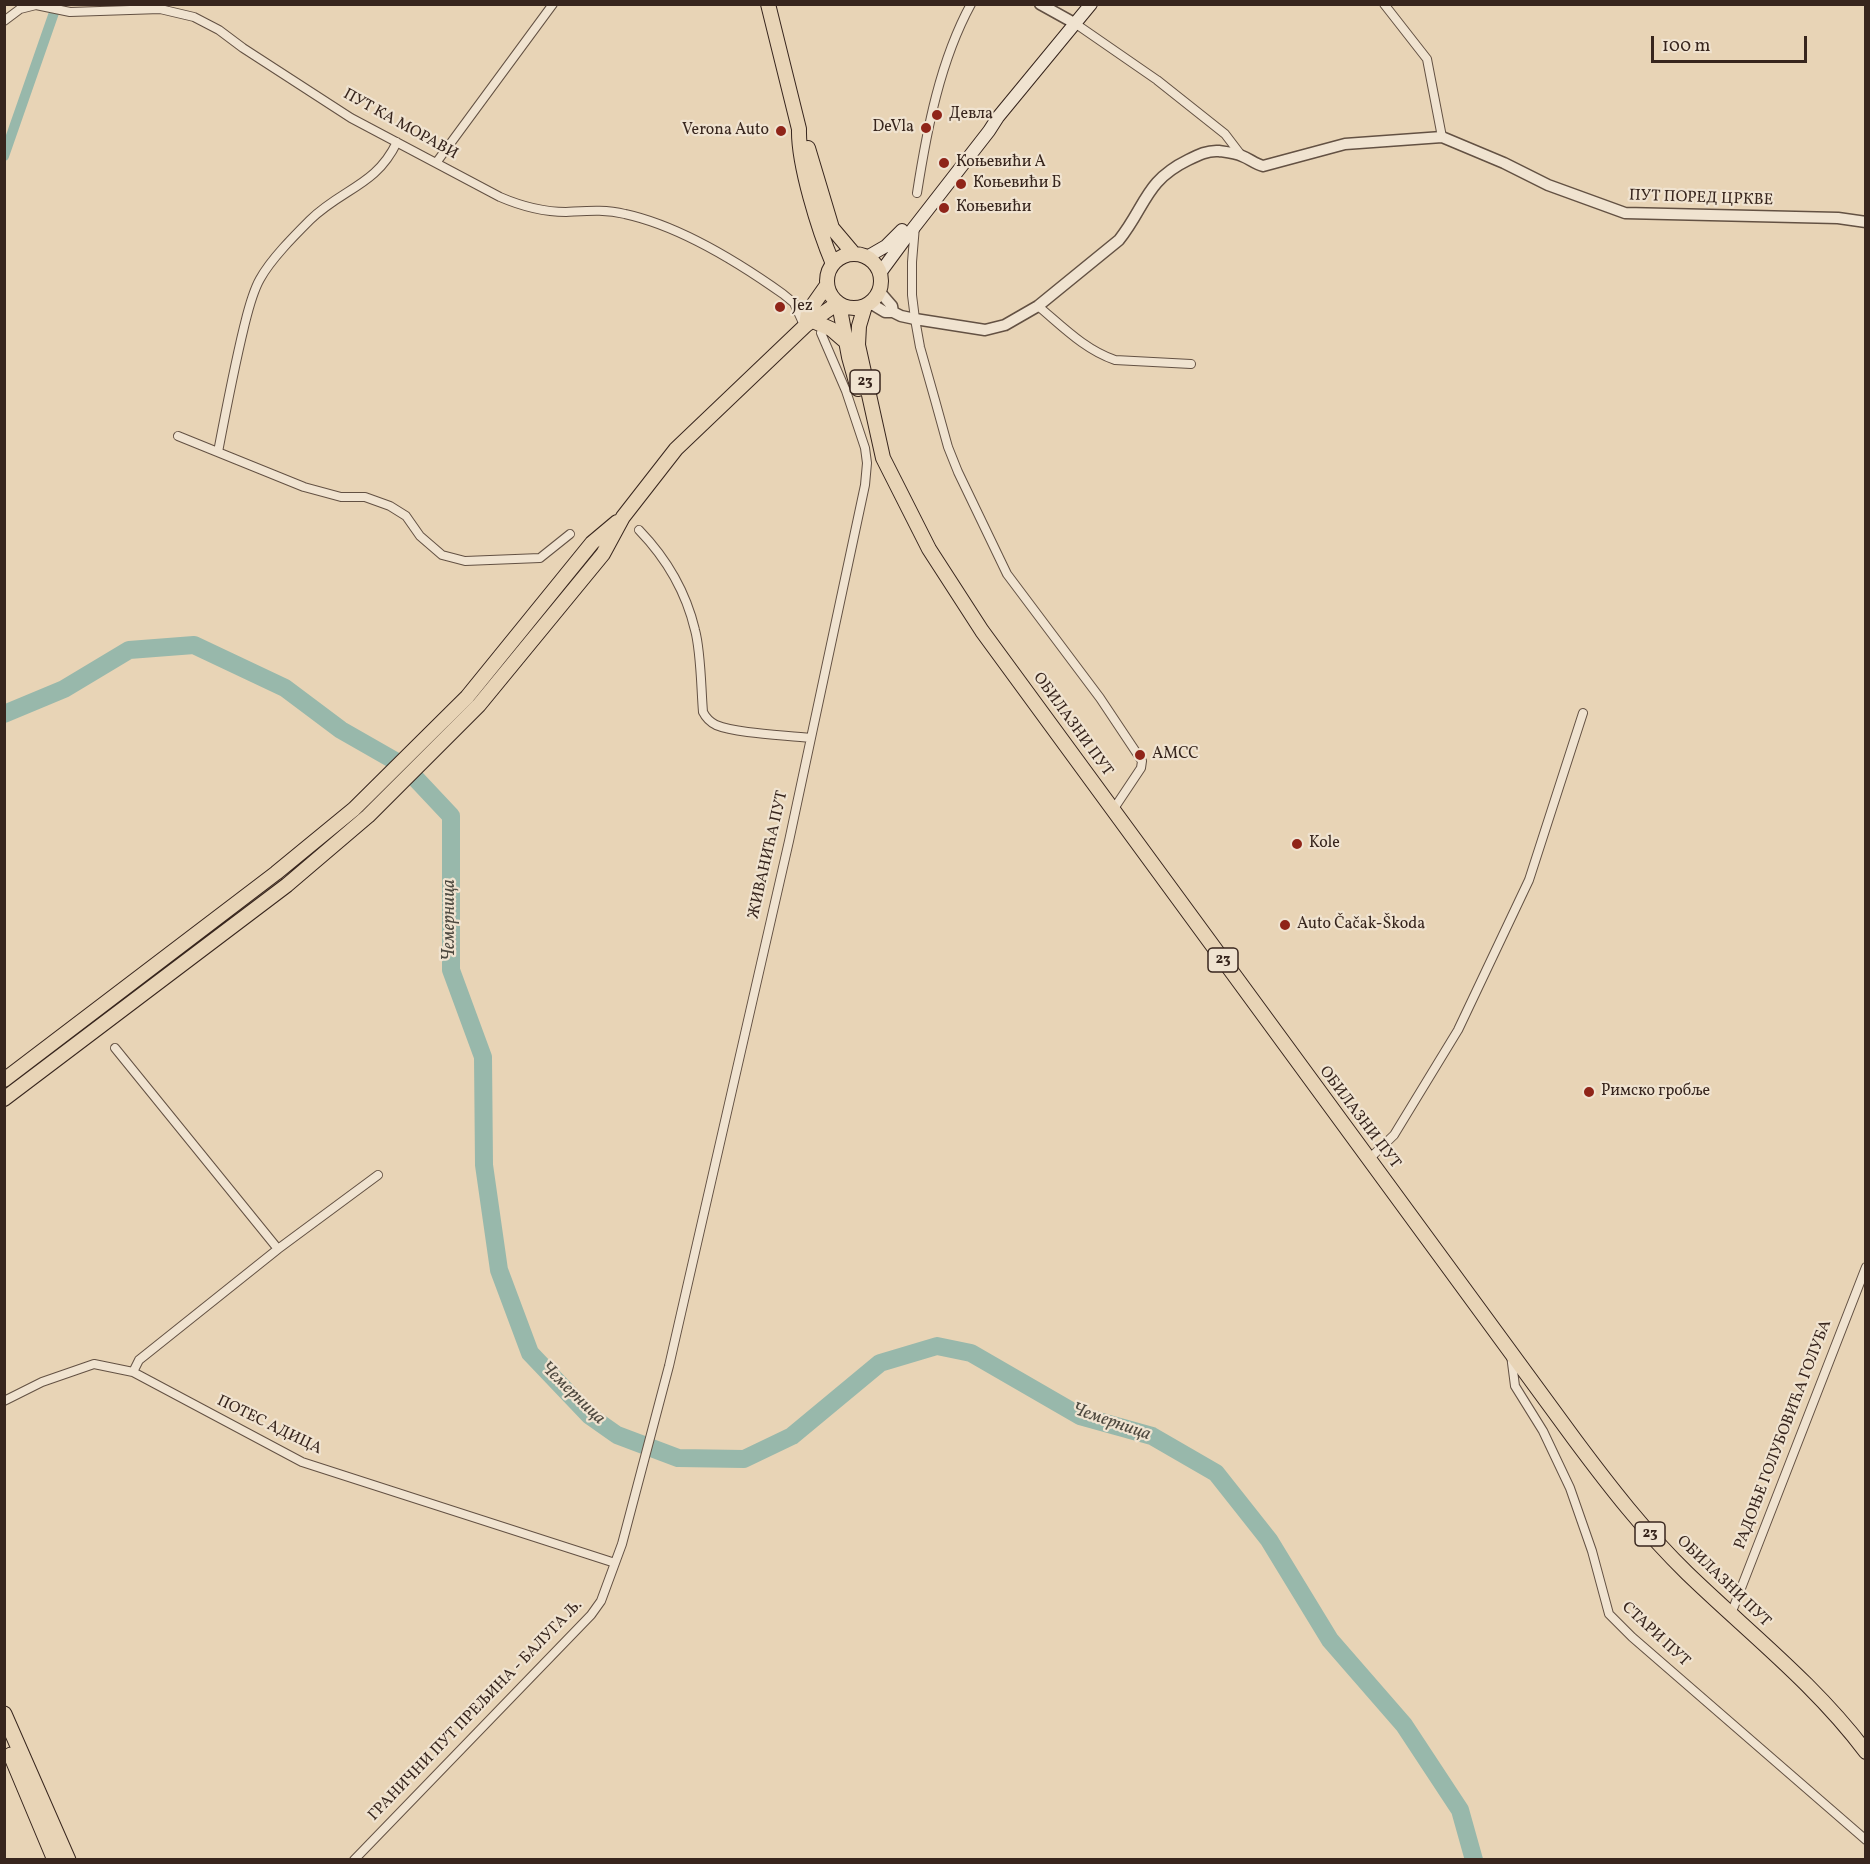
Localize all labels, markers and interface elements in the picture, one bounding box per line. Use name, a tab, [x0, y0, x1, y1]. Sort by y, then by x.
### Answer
scale bar	[1654, 24, 1810, 62]
text: 100 m	[1662, 34, 1711, 59]
street label: ПУТ КА МОРАВИ	[339, 85, 461, 165]
place label: Девла	[949, 105, 993, 125]
marker: Девла	[930, 108, 944, 122]
place label: DeVla	[873, 118, 914, 138]
place label: Verona Auto	[682, 121, 769, 141]
marker: DeVla	[919, 121, 933, 135]
marker: Verona Auto	[774, 124, 788, 138]
place label: Коњевићи А	[956, 153, 1046, 173]
marker: Коњевићи А	[937, 156, 951, 170]
place label: Коњевићи Б	[973, 174, 1061, 194]
marker: Коњевићи Б	[954, 177, 968, 191]
street label: ПУТ ПОРЕД ЦРКВЕ	[1628, 187, 1774, 211]
place label: Коњевићи	[956, 198, 1031, 218]
marker: Коњевићи	[937, 201, 951, 215]
place label: Jez	[792, 297, 813, 317]
marker: Jez	[773, 300, 787, 314]
road number: 23	[850, 370, 880, 394]
street label: ОБИЛАЗНИ ПУТ	[1028, 669, 1116, 781]
place label: АМСС	[1152, 745, 1199, 765]
marker: АМСС	[1133, 748, 1147, 762]
street label: ЖИВАНИЋА ПУТ	[745, 789, 793, 921]
place label: Kole	[1309, 834, 1340, 854]
marker: Kole	[1290, 837, 1304, 851]
water label: Чемерница	[440, 879, 462, 961]
place label: Auto Čačak-Škoda	[1297, 915, 1425, 935]
marker: Auto Čačak-Škoda	[1278, 918, 1292, 932]
road number: 23	[1208, 948, 1238, 972]
street label: ОБИЛАЗНИ ПУТ	[1314, 1063, 1404, 1173]
place label: Римско гробље	[1601, 1082, 1710, 1102]
marker: Римско гробље	[1582, 1085, 1596, 1099]
street label: РАДОЊЕ ГОЛУБОВИЋА ГОЛУБА	[1731, 1317, 1837, 1553]
water label: Чемерница	[535, 1358, 609, 1430]
street label: ПОТЕС АДИЦА	[213, 1392, 325, 1460]
water label: Чемерница	[1069, 1399, 1153, 1447]
road number: 23	[1635, 1522, 1665, 1546]
street label: ОБИЛАЗНИ ПУТ	[1672, 1532, 1774, 1632]
street label: ГРАНИЧНИ ПУТ ПРЕЉИНА - БАЛУГА Љ.	[365, 1596, 587, 1826]
street label: СТАРИ ПУТ	[1617, 1599, 1693, 1671]

